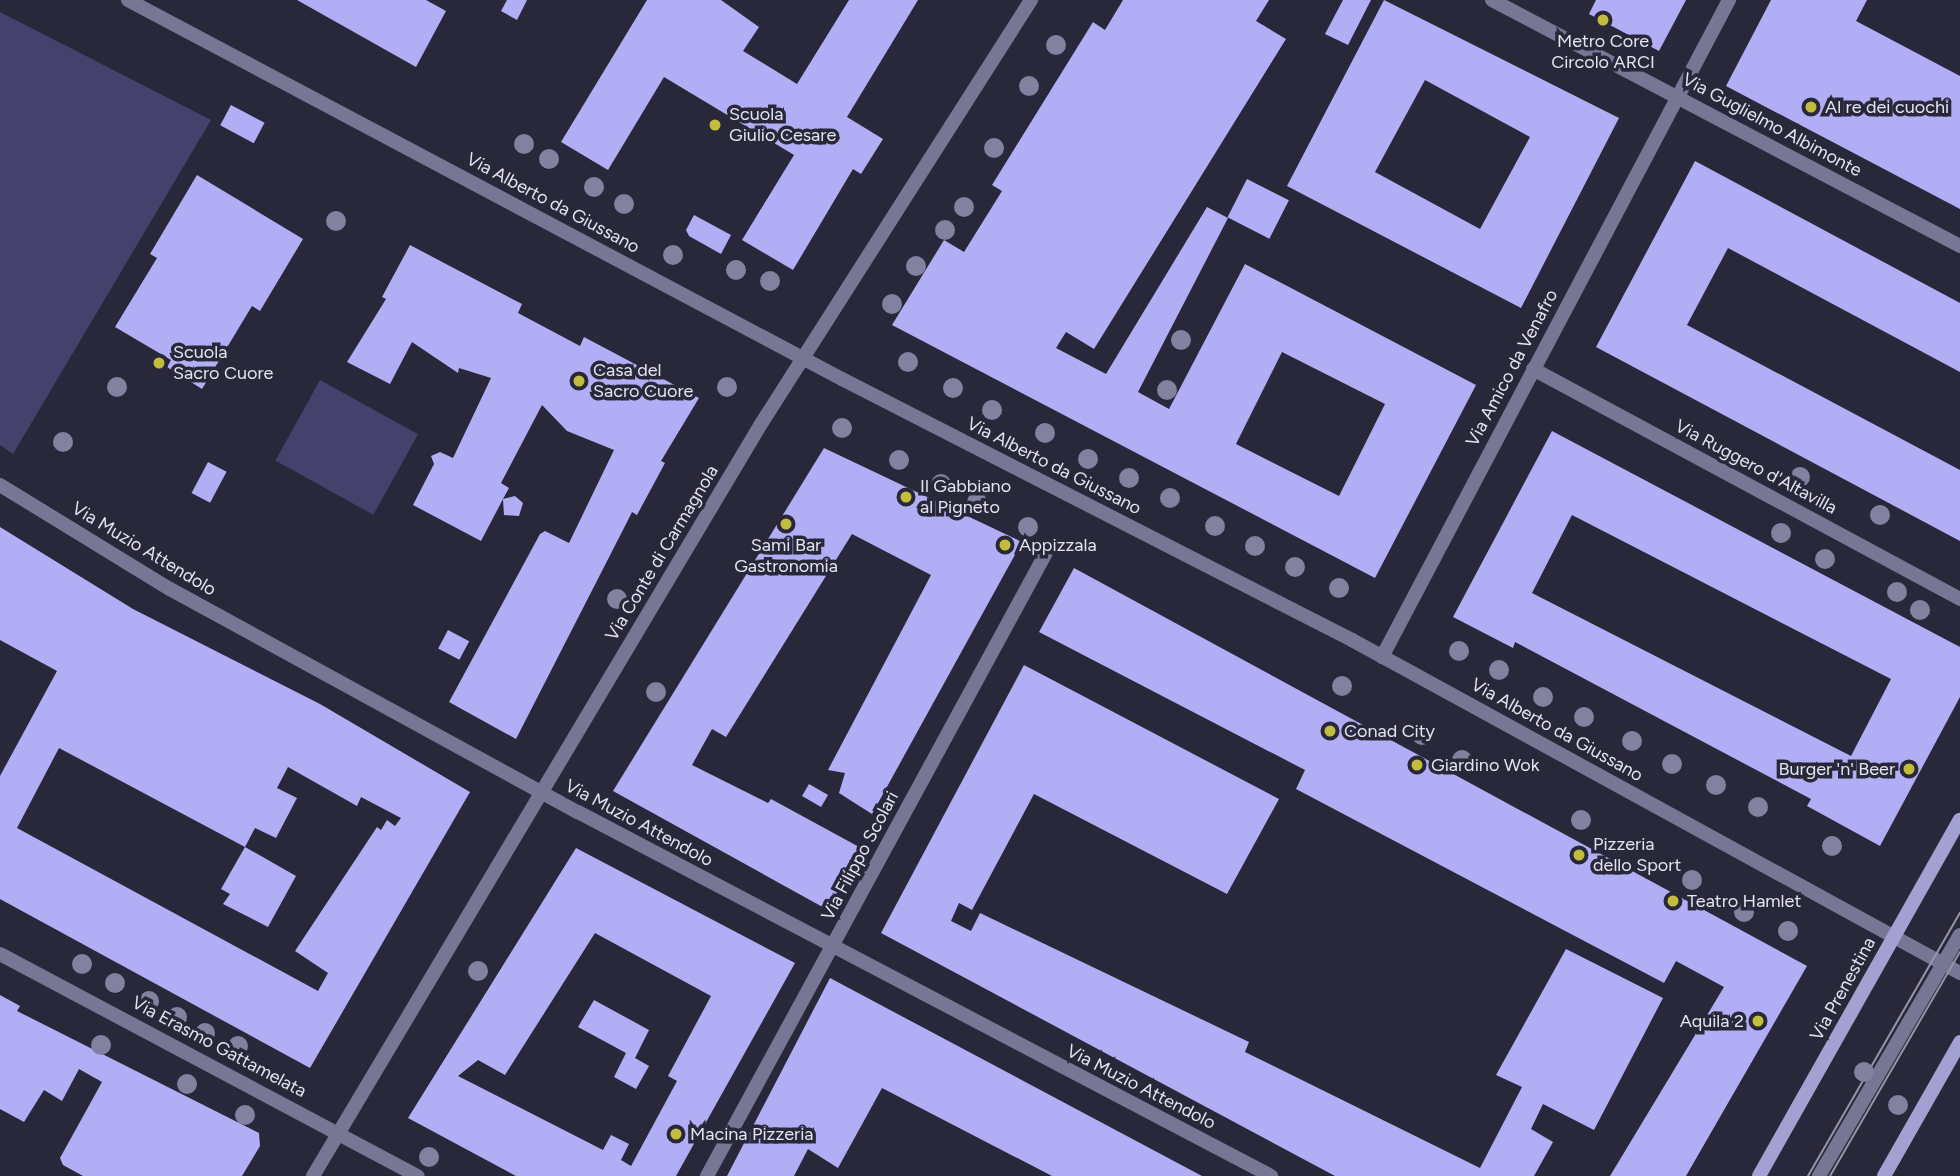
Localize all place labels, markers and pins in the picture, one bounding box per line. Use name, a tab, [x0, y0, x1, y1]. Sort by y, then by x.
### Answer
marker: Metro Core Circolo ARCI	[1595, 12, 1611, 28]
place label: Metro Core Circolo ARCI	[1551, 31, 1655, 74]
place label: Al re dei cuochi	[1825, 96, 1949, 118]
marker: Al re dei cuochi	[1803, 99, 1819, 115]
place label: Scuola Giulio Cesare	[729, 104, 836, 146]
marker: Scuola Giulio Cesare	[707, 117, 723, 133]
place label: Scuola Sacro Cuore	[173, 342, 273, 384]
marker: Scuola Sacro Cuore	[151, 355, 167, 371]
place label: Casa del Sacro Cuore	[593, 360, 693, 402]
marker: Casa del Sacro Cuore	[571, 373, 587, 389]
place label: Il Gabbiano al Pigneto	[920, 476, 1011, 518]
marker: Il Gabbiano al Pigneto	[898, 489, 914, 505]
marker: Sami Bar Gastronomia	[778, 516, 794, 532]
place label: Appizzala	[1019, 534, 1097, 556]
place label: Sami Bar Gastronomia	[734, 535, 838, 578]
marker: Appizzala	[997, 537, 1013, 553]
place label: Conad City	[1344, 720, 1435, 742]
marker: Conad City	[1322, 723, 1338, 739]
place label: Giardino Wok	[1431, 754, 1539, 776]
marker: Giardino Wok	[1409, 757, 1425, 773]
place label: Burger 'n' Beer	[1779, 758, 1895, 780]
marker: Burger 'n' Beer	[1901, 761, 1917, 777]
place label: Pizzeria dello Sport	[1593, 834, 1681, 876]
marker: Pizzeria dello Sport	[1571, 847, 1587, 863]
place label: Teatro Hamlet	[1687, 890, 1801, 912]
marker: Teatro Hamlet	[1665, 893, 1681, 909]
place label: Aquila 2	[1680, 1010, 1744, 1032]
marker: Aquila 2	[1750, 1013, 1766, 1029]
place label: Macina Pizzeria	[690, 1123, 814, 1145]
marker: Macina Pizzeria	[668, 1126, 684, 1142]

